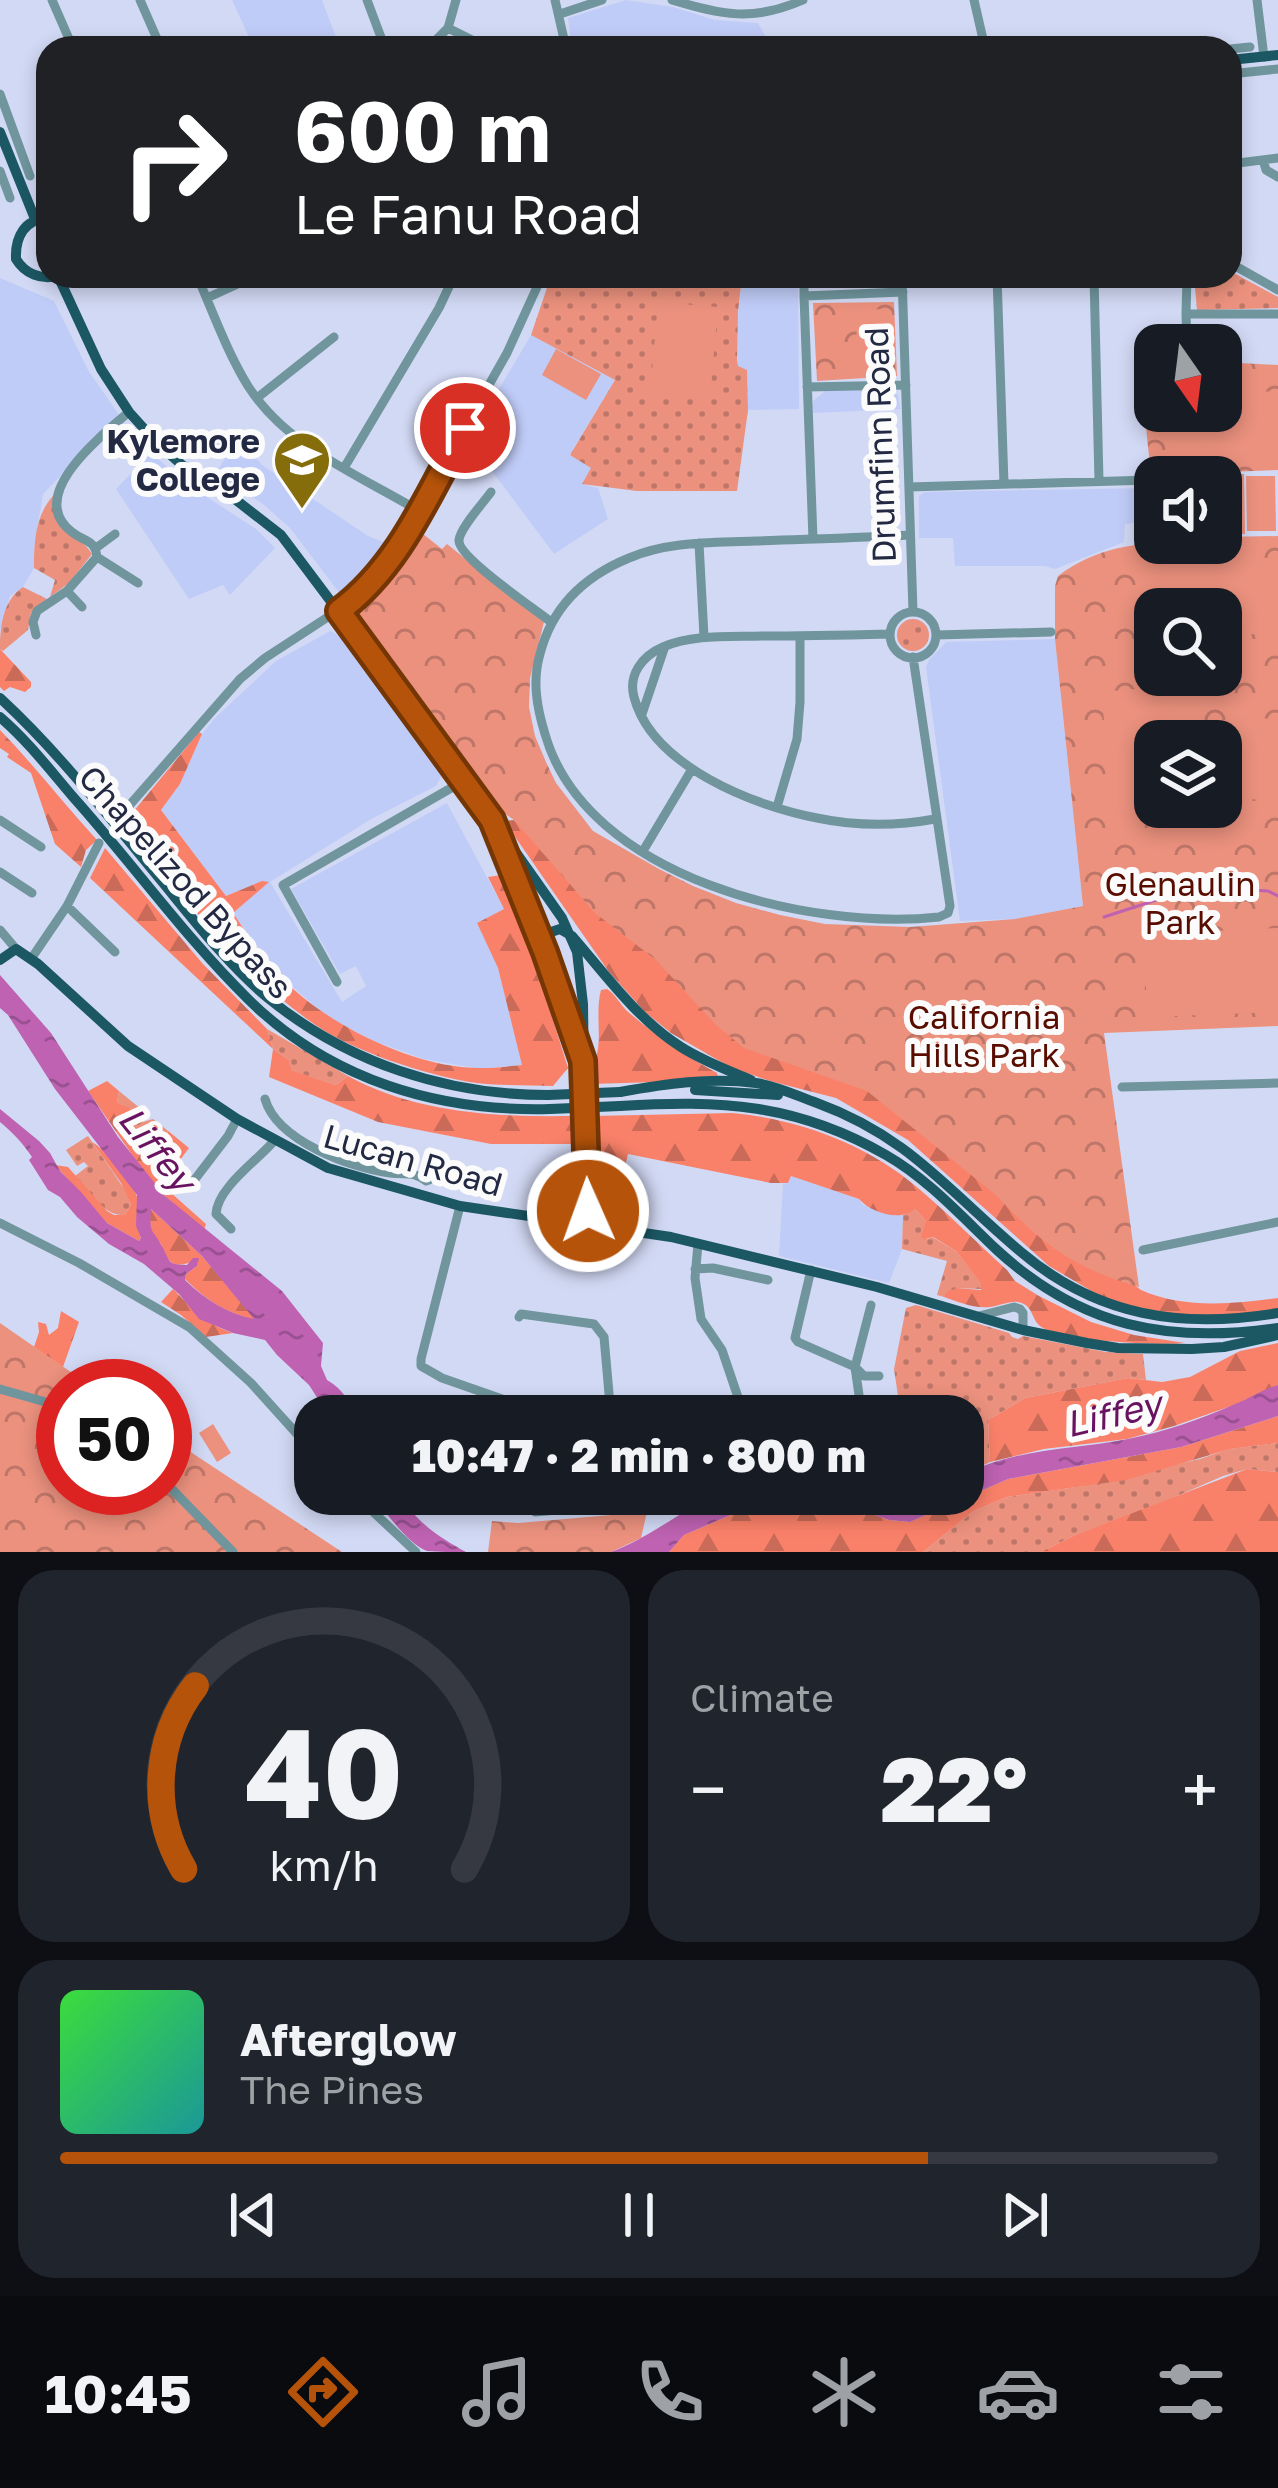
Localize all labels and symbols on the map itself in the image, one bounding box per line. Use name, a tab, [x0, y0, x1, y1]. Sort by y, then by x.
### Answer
north arrow	[1134, 324, 1242, 432]
street label: Drumfinn Road	[856, 327, 903, 563]
pin	[414, 377, 516, 479]
place label: Kylemore College	[107, 421, 260, 498]
school or university icon: Kylemore College	[271, 429, 333, 511]
street label: Chapelizod Bypass	[72, 757, 301, 1006]
park label: Glenaulin Park	[1104, 864, 1256, 941]
park label: California Hills Park	[908, 997, 1060, 1074]
water label: Liffey	[110, 1098, 208, 1204]
street label: Lucan Road	[319, 1115, 507, 1204]
position arrow	[525, 1148, 651, 1274]
speed limit sign: 50	[36, 1359, 192, 1515]
water label: Liffey	[1061, 1381, 1170, 1445]

